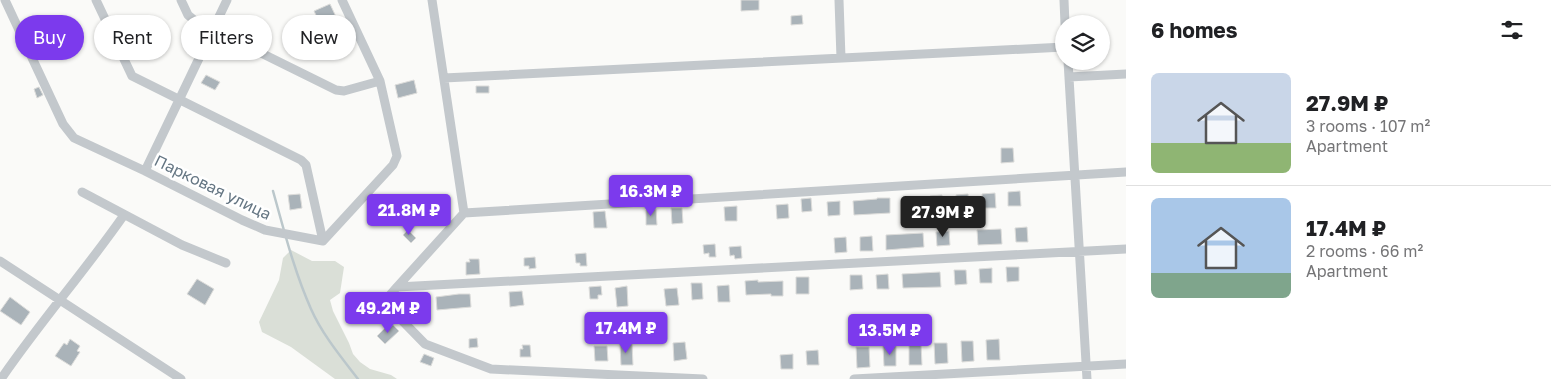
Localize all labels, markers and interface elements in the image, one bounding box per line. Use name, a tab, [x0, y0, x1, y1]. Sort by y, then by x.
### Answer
chip: Buy	[15, 15, 84, 60]
chip: Rent	[94, 15, 171, 60]
chip: Filters	[181, 15, 272, 60]
chip: New	[282, 15, 356, 60]
map controls	[1055, 15, 1110, 70]
button: layers	[1055, 15, 1110, 70]
icon: filters	[1498, 16, 1526, 44]
text: 6 homes	[1151, 17, 1237, 43]
text: 27.9M ₽	[1306, 90, 1388, 116]
icon: home	[1191, 93, 1251, 153]
text: 3 rooms · 107 m²	[1306, 116, 1430, 136]
text: Apartment	[1306, 136, 1388, 156]
street label: Парковая улица	[151, 150, 275, 224]
pin: 16.3M ₽	[605, 174, 697, 217]
text: 16.3M ₽	[620, 181, 682, 201]
pin: 21.8M ₽	[363, 194, 455, 236]
pin: 27.9M ₽	[897, 196, 989, 238]
text: 21.8M ₽	[378, 200, 440, 220]
text: 27.9M ₽	[912, 202, 974, 222]
text: 17.4M ₽	[1306, 215, 1386, 241]
icon: home	[1191, 218, 1251, 278]
text: 2 rooms · 66 m²	[1306, 241, 1423, 261]
text: Apartment	[1306, 261, 1388, 281]
pin: 49.2M ₽	[342, 292, 434, 334]
text: 49.2M ₽	[356, 298, 420, 318]
pin: 17.4M ₽	[580, 312, 672, 354]
pin: 13.5M ₽	[844, 314, 936, 356]
text: 17.4M ₽	[595, 318, 657, 338]
text: 13.5M ₽	[859, 320, 921, 340]

